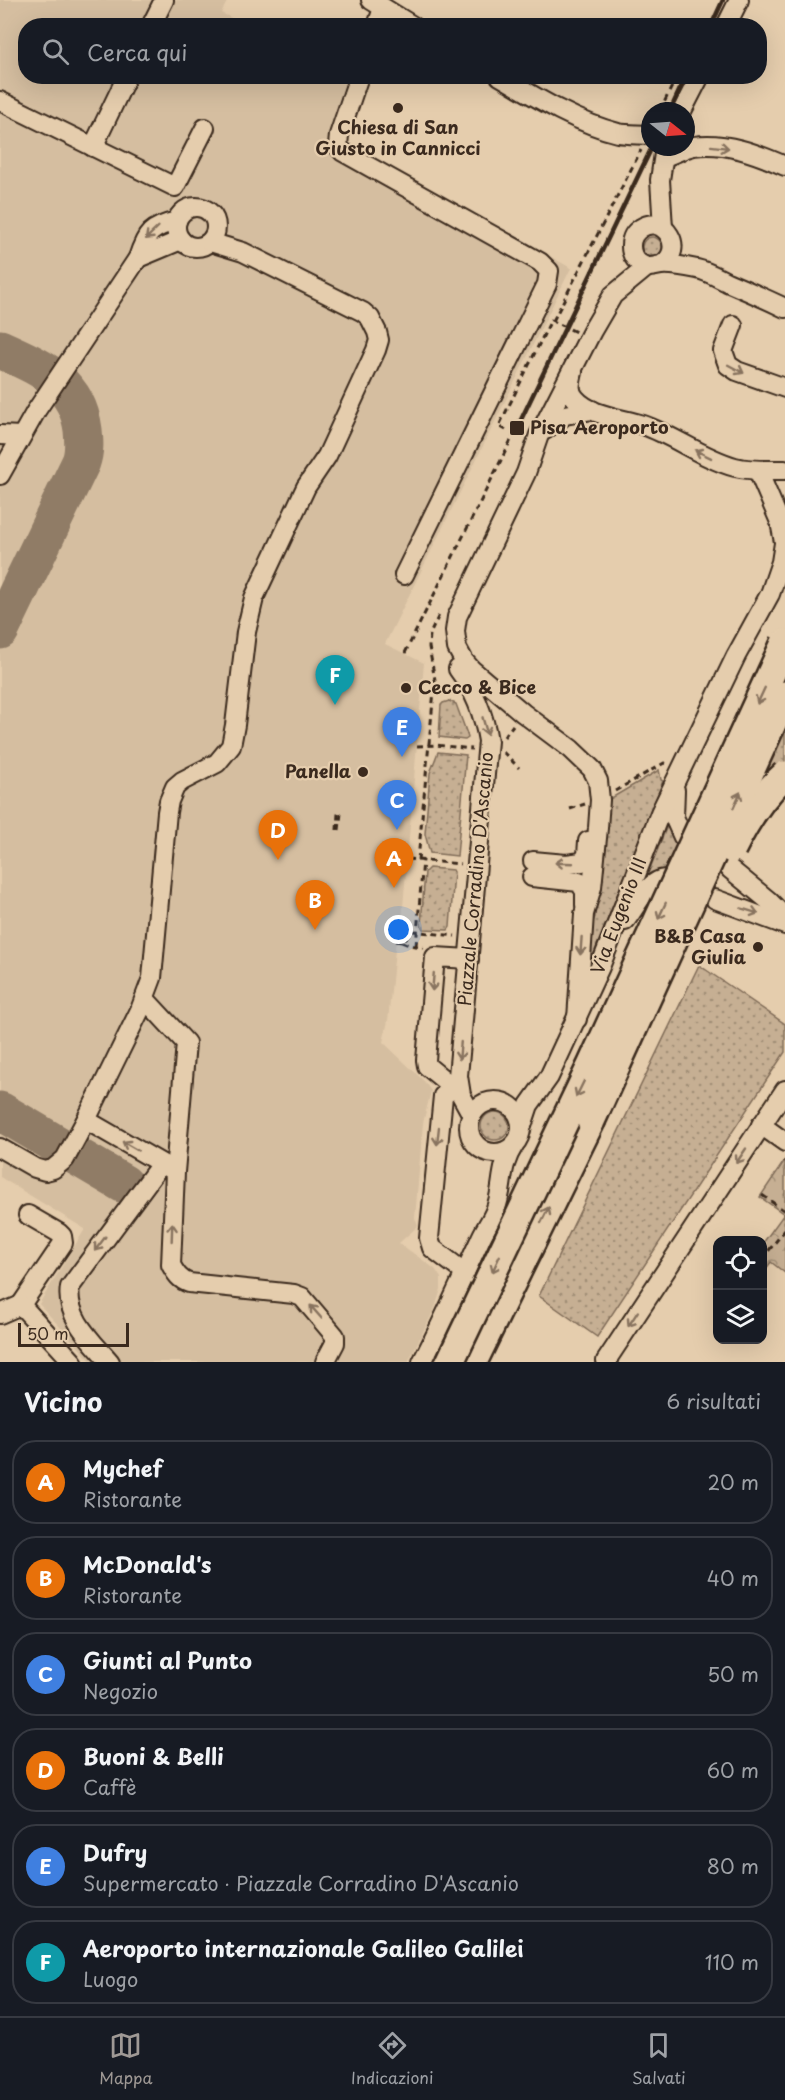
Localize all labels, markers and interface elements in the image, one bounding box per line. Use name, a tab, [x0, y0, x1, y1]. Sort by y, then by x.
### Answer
search box	[18, 18, 767, 84]
icon: search	[39, 35, 72, 68]
text: Cerca qui	[87, 35, 187, 68]
marker: Chiesa di San Giusto in Cannicci	[391, 101, 405, 115]
north arrow	[641, 102, 695, 156]
place label: Chiesa di San Giusto in Cannicci	[315, 113, 481, 161]
one-way arrow	[709, 141, 729, 152]
one-way arrow	[144, 226, 159, 240]
one-way arrow	[727, 363, 744, 375]
place label: Pisa Aeroporto	[530, 413, 669, 440]
marker: Pisa Aeroporto	[508, 419, 526, 437]
one-way arrow	[694, 448, 712, 459]
pin: F	[316, 656, 354, 705]
place label: Cecco & Bice	[418, 673, 537, 700]
marker: Cecco & Bice	[399, 681, 413, 695]
one-way arrow	[754, 687, 766, 705]
pin: E	[382, 708, 422, 757]
one-way arrow	[479, 716, 491, 735]
street label: Piazzale Corradino D'Ascanio	[450, 751, 499, 1007]
place label: Panella	[285, 757, 351, 784]
marker: Panella	[356, 765, 370, 779]
pin: C	[378, 780, 416, 830]
one-way arrow	[732, 792, 743, 810]
pin: D	[258, 810, 298, 860]
pin: A	[374, 838, 414, 888]
street label: Via Eugenio III	[583, 853, 652, 978]
one-way arrow	[555, 858, 575, 869]
pin: B	[296, 880, 334, 930]
one-way arrow	[655, 902, 667, 920]
one-way arrow	[740, 907, 759, 918]
your location	[384, 915, 413, 944]
place label: B&B Casa Giulia	[654, 922, 747, 970]
one-way arrow	[575, 936, 586, 956]
marker: B&B Casa Giulia	[751, 940, 765, 954]
one-way arrow	[427, 971, 438, 991]
one-way arrow	[454, 1041, 465, 1061]
one-way arrow	[574, 1079, 585, 1097]
one-way arrow	[432, 1126, 443, 1146]
one-way arrow	[122, 1140, 139, 1152]
one-way arrow	[735, 1147, 747, 1164]
one-way arrow	[540, 1207, 552, 1225]
one-way arrow	[167, 1222, 178, 1242]
one-way arrow	[94, 1236, 107, 1252]
map controls	[713, 1236, 767, 1344]
button: locate	[713, 1236, 767, 1290]
one-way arrow	[489, 1255, 501, 1273]
button: layers	[713, 1290, 767, 1344]
one-way arrow	[309, 1305, 323, 1320]
one-way arrow	[627, 1310, 640, 1327]
scale bar	[18, 1320, 129, 1348]
text: 50 m	[27, 1321, 68, 1345]
text: Vicino	[24, 1382, 102, 1421]
text: 6 risultati	[667, 1386, 761, 1416]
text: Mychef	[83, 1451, 163, 1484]
text: A	[38, 1467, 53, 1497]
text: 20 m	[707, 1467, 759, 1497]
text: Ristorante	[83, 1484, 182, 1514]
text: McDonald's	[83, 1547, 212, 1580]
text: B	[39, 1563, 52, 1593]
text: 40 m	[707, 1563, 759, 1593]
text: Ristorante	[83, 1580, 182, 1610]
text: Giunti al Punto	[83, 1643, 252, 1676]
text: C	[38, 1659, 53, 1689]
text: 50 m	[707, 1659, 759, 1689]
text: Negozio	[83, 1676, 158, 1706]
text: Buoni & Belli	[83, 1739, 224, 1772]
text: D	[38, 1755, 53, 1785]
text: 60 m	[707, 1755, 759, 1785]
text: Caffè	[83, 1772, 137, 1802]
text: Dufry	[83, 1835, 147, 1868]
text: E	[39, 1851, 52, 1881]
text: 80 m	[707, 1851, 759, 1881]
text: Supermercato · Piazzale Corradino D'Ascanio	[83, 1868, 519, 1898]
text: Aeroporto internazionale Galileo Galilei	[83, 1931, 523, 1964]
text: F	[40, 1947, 51, 1977]
text: 110 m	[705, 1947, 759, 1977]
text: Luogo	[83, 1964, 138, 1994]
tab: Mappa	[99, 2029, 153, 2089]
tab: Indicazioni	[351, 2029, 433, 2089]
tab: Salvati	[632, 2029, 686, 2089]

